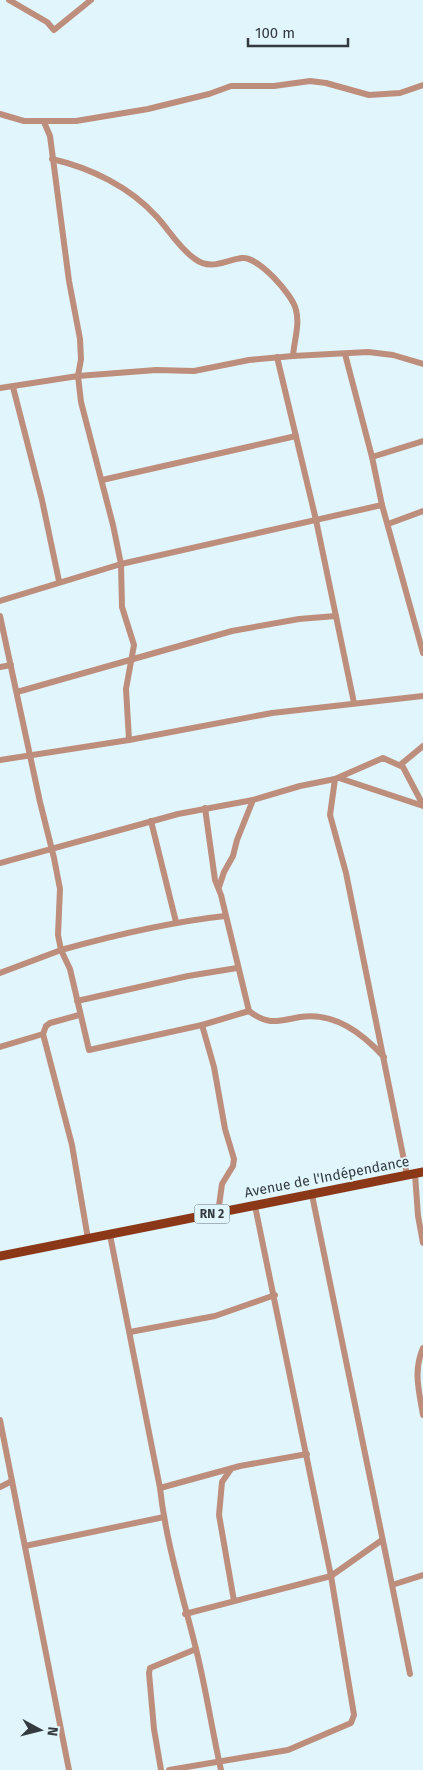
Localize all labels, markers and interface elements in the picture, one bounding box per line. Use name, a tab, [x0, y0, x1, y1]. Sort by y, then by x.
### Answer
scale bar	[248, 15, 348, 47]
text: 100 m	[255, 24, 295, 42]
street label: Avenue de l'Indépendance	[243, 1153, 411, 1201]
road number: RN 2	[194, 1204, 230, 1224]
north arrow	[15, 1705, 65, 1755]
text: N	[43, 1726, 61, 1737]

